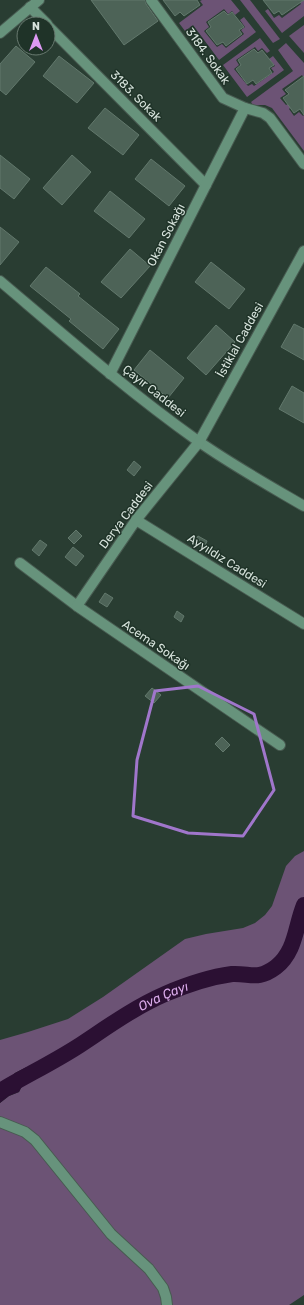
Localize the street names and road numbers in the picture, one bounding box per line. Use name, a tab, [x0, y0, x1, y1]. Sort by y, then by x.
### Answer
street label: 3184. Sokak	[183, 25, 234, 88]
street label: 3183. Sokak	[108, 68, 165, 125]
street label: Okan Sokağı	[144, 201, 188, 269]
street label: İstiklal Caddesi	[214, 300, 266, 380]
street label: Çayır Caddesi	[120, 362, 188, 420]
street label: Derya Caddesi	[96, 479, 156, 551]
street label: Ayyıldız Caddesi	[185, 531, 269, 591]
street label: Acema Sokağı	[119, 617, 193, 673]

